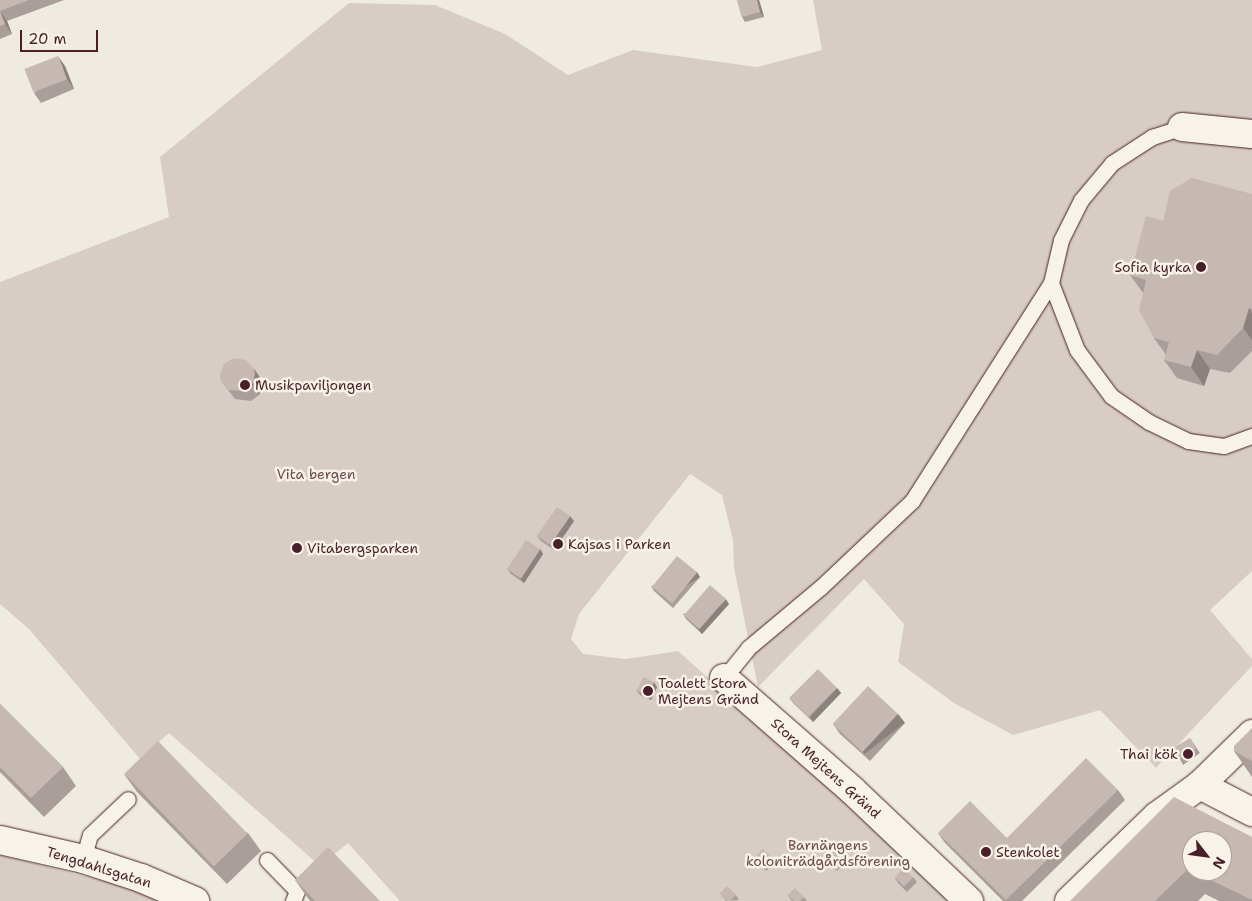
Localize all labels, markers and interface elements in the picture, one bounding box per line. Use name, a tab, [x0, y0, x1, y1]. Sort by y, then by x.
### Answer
scale bar	[22, 20, 100, 52]
text: 20 m	[28, 29, 67, 49]
place label: Sofia kyrka	[1114, 259, 1191, 275]
marker: Sofia kyrka	[1195, 261, 1207, 273]
place label: Musikpaviljongen	[255, 377, 371, 393]
marker: Musikpaviljongen	[239, 379, 251, 391]
park label: Vita bergen	[276, 466, 356, 482]
place label: Kajsas i Parken	[568, 536, 671, 552]
marker: Kajsas i Parken	[552, 538, 564, 550]
place label: Vitabergsparken	[307, 540, 418, 556]
marker: Vitabergsparken	[291, 542, 303, 554]
place label: Toalett Stora Mejtens Gränd	[658, 675, 759, 708]
marker: Toalett Stora Mejtens Gränd	[642, 685, 654, 697]
street label: Stora Mejtens Gränd	[768, 714, 884, 822]
place label: Thai kök	[1120, 746, 1178, 762]
marker: Thai kök	[1182, 748, 1194, 760]
north arrow	[1182, 831, 1232, 881]
park label: Barnängens koloniträdgårdsförening	[746, 837, 910, 870]
street label: Tengdahlsgatan	[45, 843, 153, 891]
place label: Stenkolet	[996, 844, 1060, 860]
marker: Stenkolet	[980, 846, 992, 858]
text: N	[1209, 854, 1230, 872]

